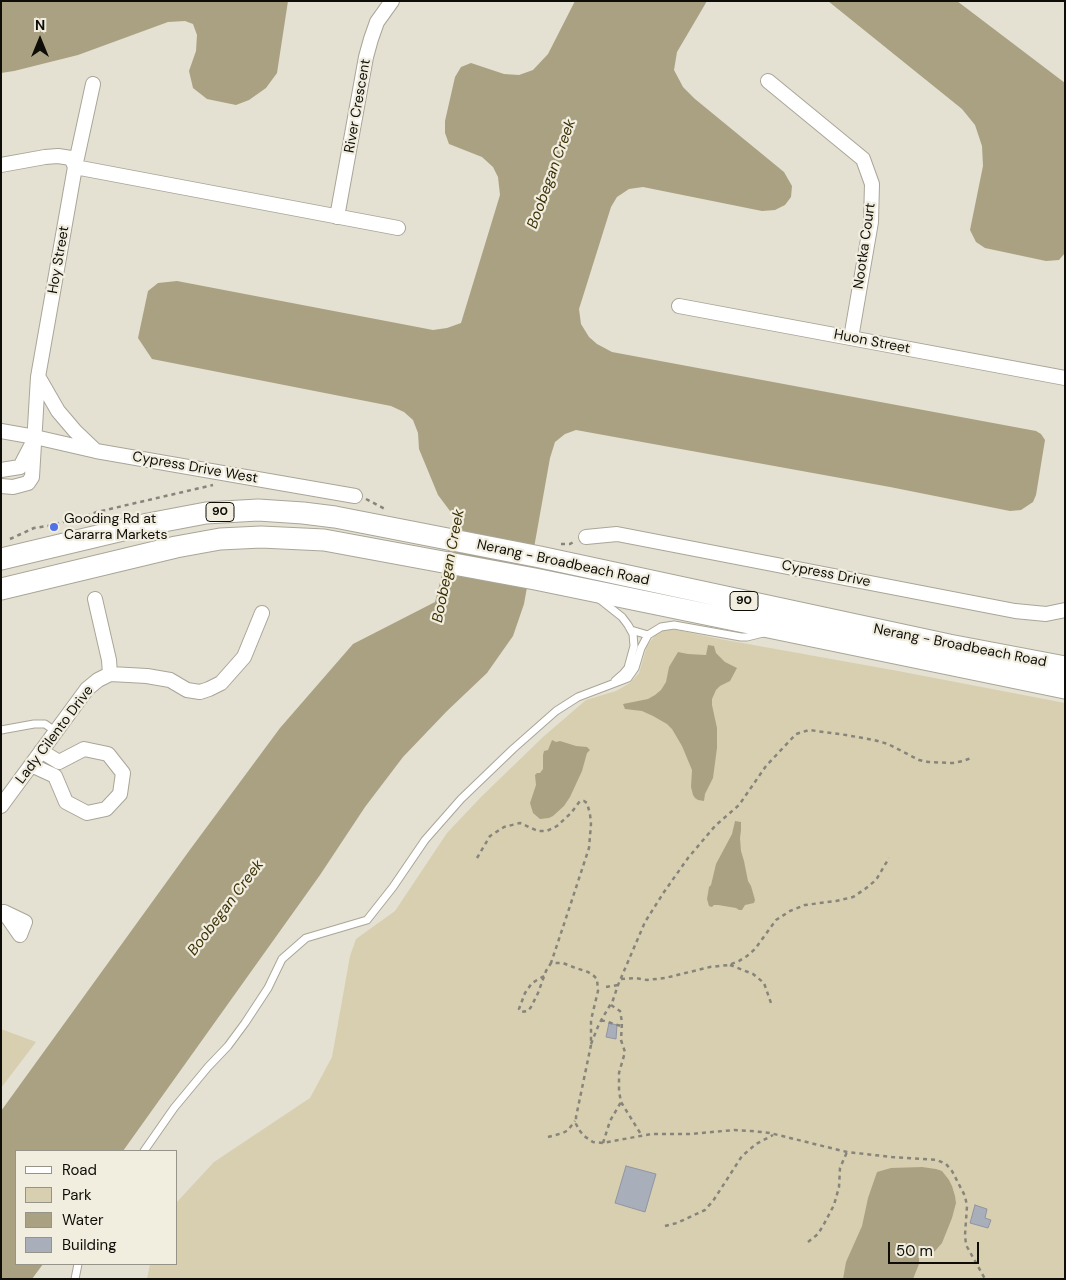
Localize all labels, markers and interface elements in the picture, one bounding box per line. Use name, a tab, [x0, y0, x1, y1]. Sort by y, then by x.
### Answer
north arrow	[15, 15, 65, 65]
text: N	[35, 16, 45, 34]
street label: River Crescent	[341, 58, 375, 154]
water label: Boobegan Creek	[524, 117, 580, 231]
street label: Nootka Court	[851, 202, 879, 290]
street label: Hoy Street	[45, 225, 73, 295]
street label: Huon Street	[832, 326, 912, 358]
street label: Cypress Drive West	[131, 449, 259, 487]
road number: 90	[206, 502, 234, 522]
water label: Boobegan Creek	[429, 508, 469, 624]
place label: Gooding Rd at Cararra Markets	[64, 511, 168, 544]
marker: Gooding Rd at Cararra Markets	[48, 521, 60, 533]
street label: Nerang - Broadbeach Road	[475, 536, 651, 590]
street label: Cypress Drive	[780, 557, 872, 591]
road number: 90	[730, 592, 758, 610]
street label: Nerang - Broadbeach Road	[872, 621, 1048, 671]
street label: Lady Cilento Drive	[13, 683, 97, 787]
water label: Boobegan Creek	[184, 857, 268, 959]
legend	[15, 1150, 178, 1265]
text: Road	[62, 1160, 97, 1180]
text: Park	[62, 1185, 92, 1205]
text: Water	[62, 1210, 103, 1230]
scale bar	[891, 1232, 982, 1264]
text: Building	[62, 1235, 117, 1255]
text: 50 m	[896, 1241, 933, 1261]

